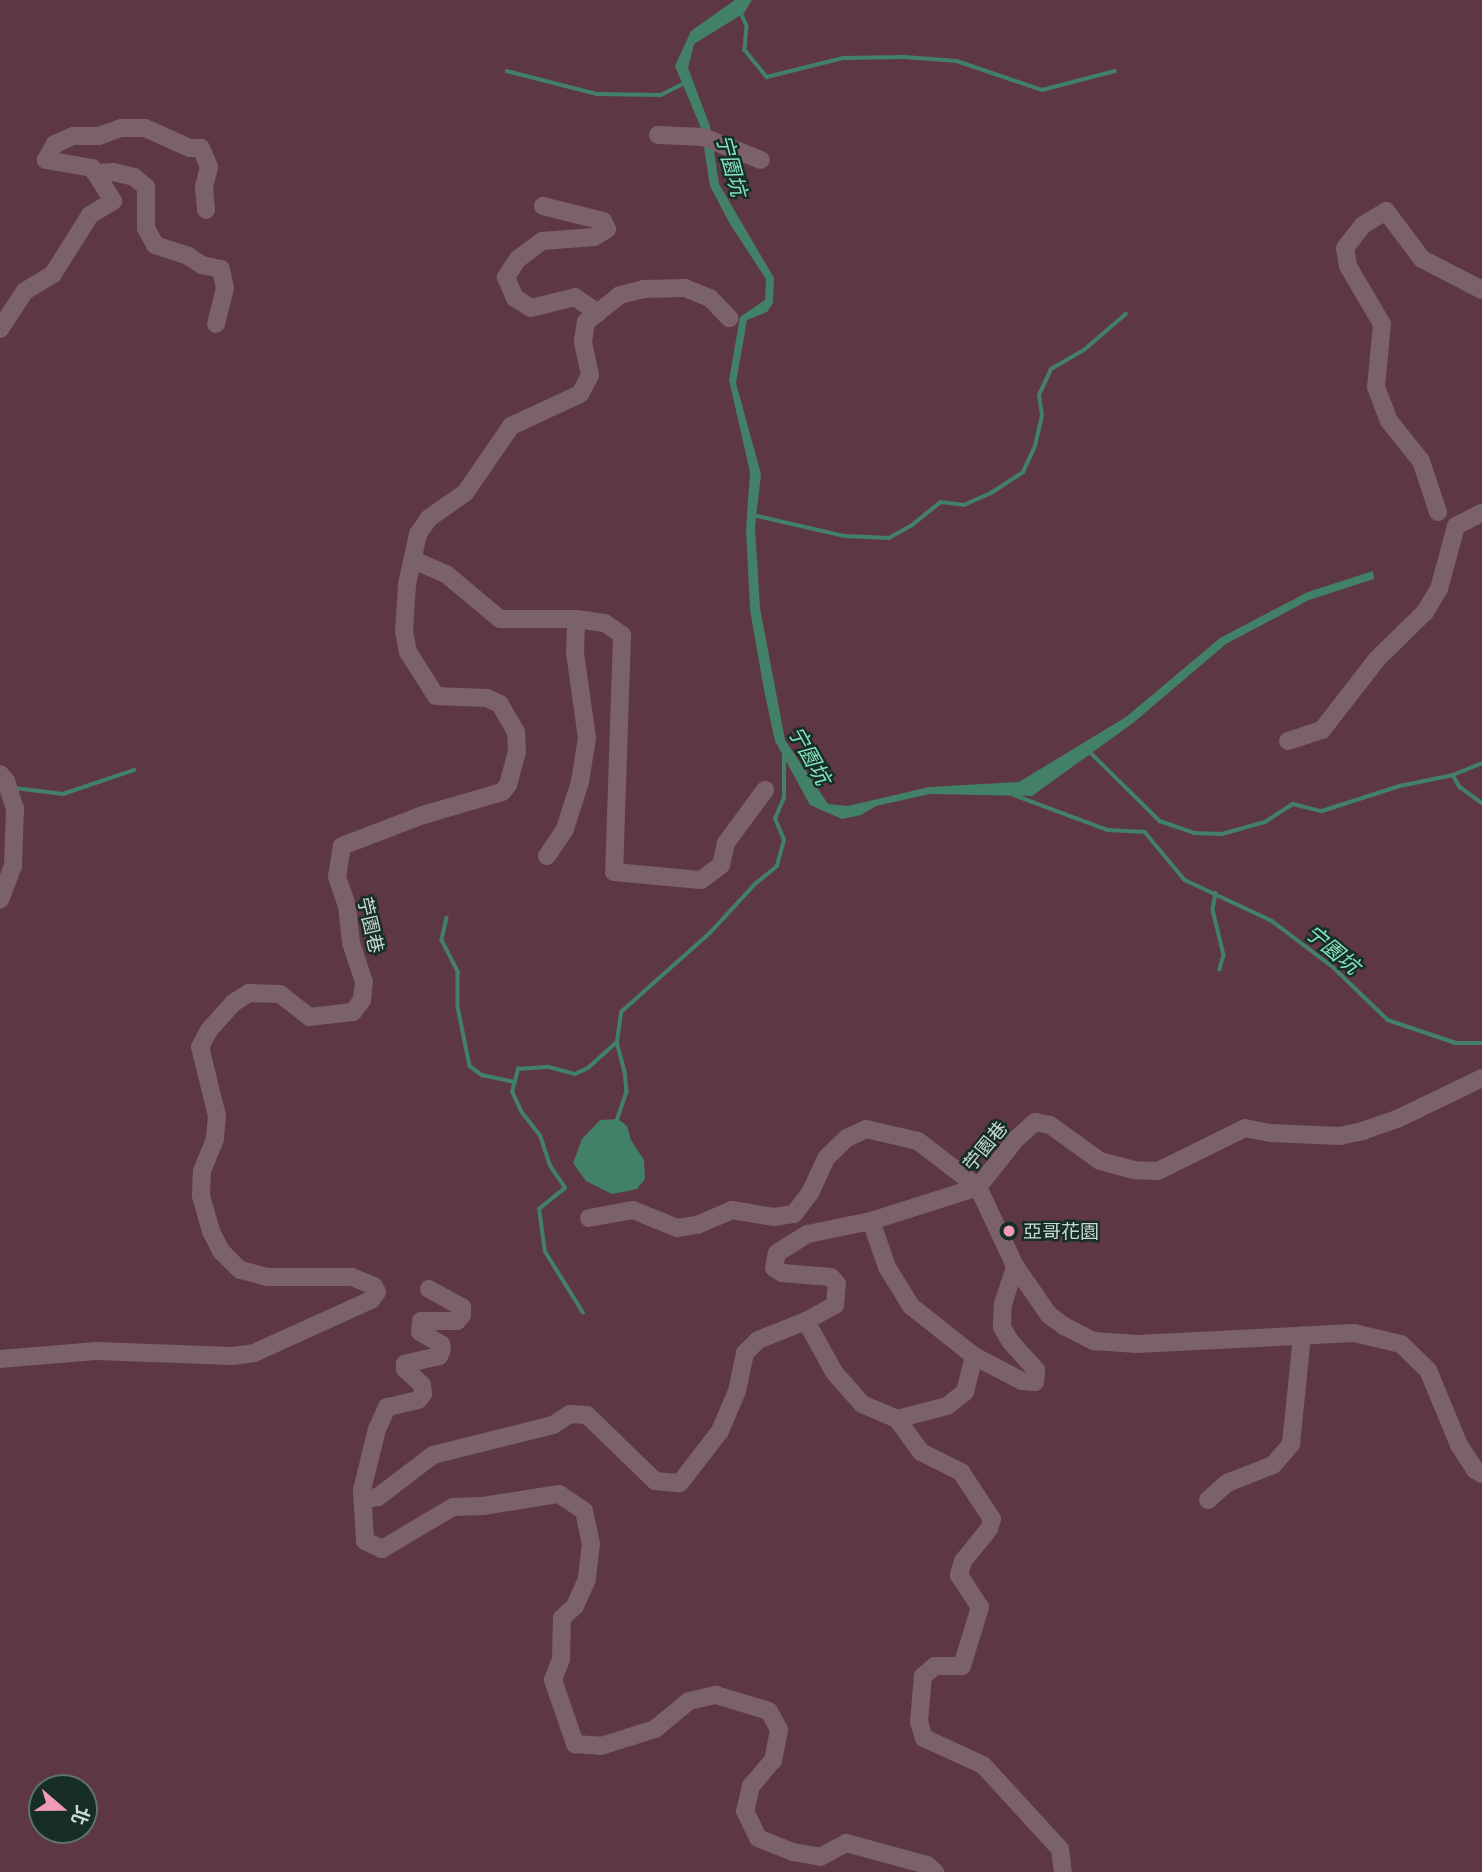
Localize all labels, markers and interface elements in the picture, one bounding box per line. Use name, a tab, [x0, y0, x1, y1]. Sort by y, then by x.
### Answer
water label: 宁園坑	[712, 131, 752, 199]
water label: 宁園坑	[784, 721, 836, 789]
street label: 苧園巷	[353, 895, 389, 955]
water label: 宁園坑	[1301, 919, 1365, 979]
street label: 苧園巷	[958, 1117, 1012, 1175]
place label: 亞哥花園	[1023, 1220, 1099, 1242]
marker: 亞哥花園	[1001, 1223, 1017, 1239]
north arrow	[28, 1774, 98, 1844]
text: 北	[67, 1803, 95, 1829]

